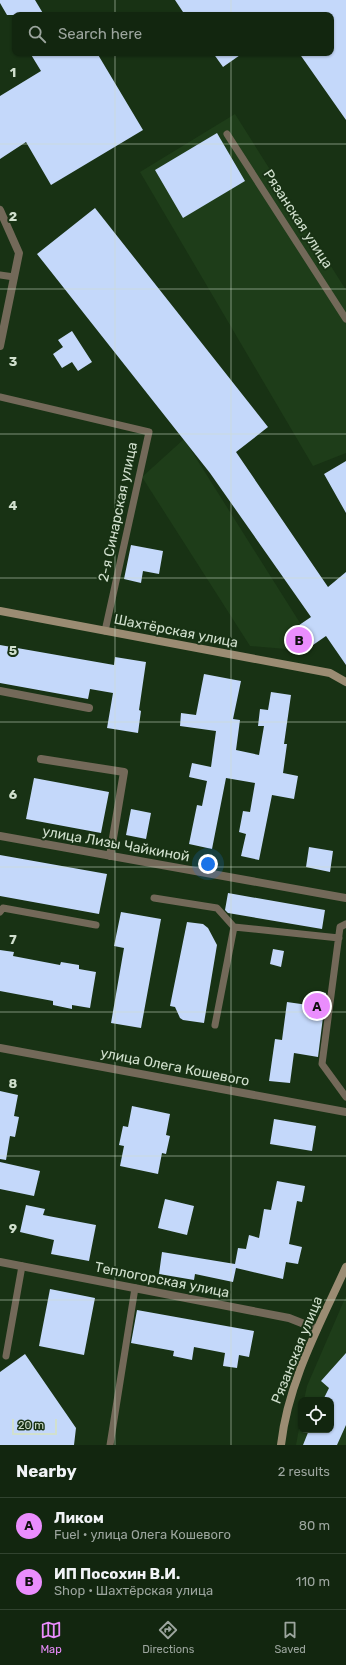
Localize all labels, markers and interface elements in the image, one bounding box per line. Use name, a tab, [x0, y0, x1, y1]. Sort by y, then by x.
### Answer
search box	[12, 12, 334, 56]
icon: search	[26, 23, 48, 45]
text: Search here	[58, 25, 142, 43]
text: 1	[10, 65, 16, 80]
street label: Рязанская улица	[260, 166, 336, 272]
text: 2	[9, 209, 17, 224]
text: 3	[9, 354, 18, 369]
street label: 2-я Синарская улица	[95, 441, 141, 583]
text: 4	[9, 498, 18, 513]
street label: Шахтёрская улица	[112, 611, 240, 651]
pin: B	[286, 625, 312, 655]
text: 5	[9, 643, 17, 658]
text: 6	[9, 787, 18, 802]
street label: улица Лизы Чайкиной	[41, 823, 191, 865]
your location	[198, 854, 218, 874]
text: 7	[9, 932, 17, 947]
pin: A	[304, 991, 330, 1021]
street label: улица Олега Кошевого	[99, 1044, 251, 1090]
text: 8	[9, 1076, 18, 1091]
text: 9	[9, 1221, 17, 1236]
street label: Теплогорская улица	[93, 1259, 231, 1301]
street label: Рязанская улица	[268, 1294, 326, 1406]
map controls	[298, 1397, 334, 1433]
button: locate	[298, 1397, 334, 1433]
scale bar	[12, 1417, 57, 1436]
text: 20 m	[18, 1419, 44, 1432]
text: Nearby	[16, 1461, 77, 1481]
text: 2 results	[278, 1464, 330, 1479]
text: Ликом	[54, 1509, 104, 1527]
text: A	[24, 1518, 34, 1533]
text: 80 m	[299, 1518, 330, 1533]
text: Fuel · улица Олега Кошевого	[54, 1527, 231, 1542]
text: ИП Посохин В.И.	[54, 1565, 180, 1583]
text: B	[24, 1574, 34, 1589]
text: 110 m	[296, 1574, 330, 1589]
text: Shop · Шахтёрская улица	[54, 1583, 213, 1598]
tab: Map	[40, 1619, 62, 1656]
tab: Directions	[142, 1619, 194, 1656]
tab: Saved	[275, 1619, 306, 1656]

